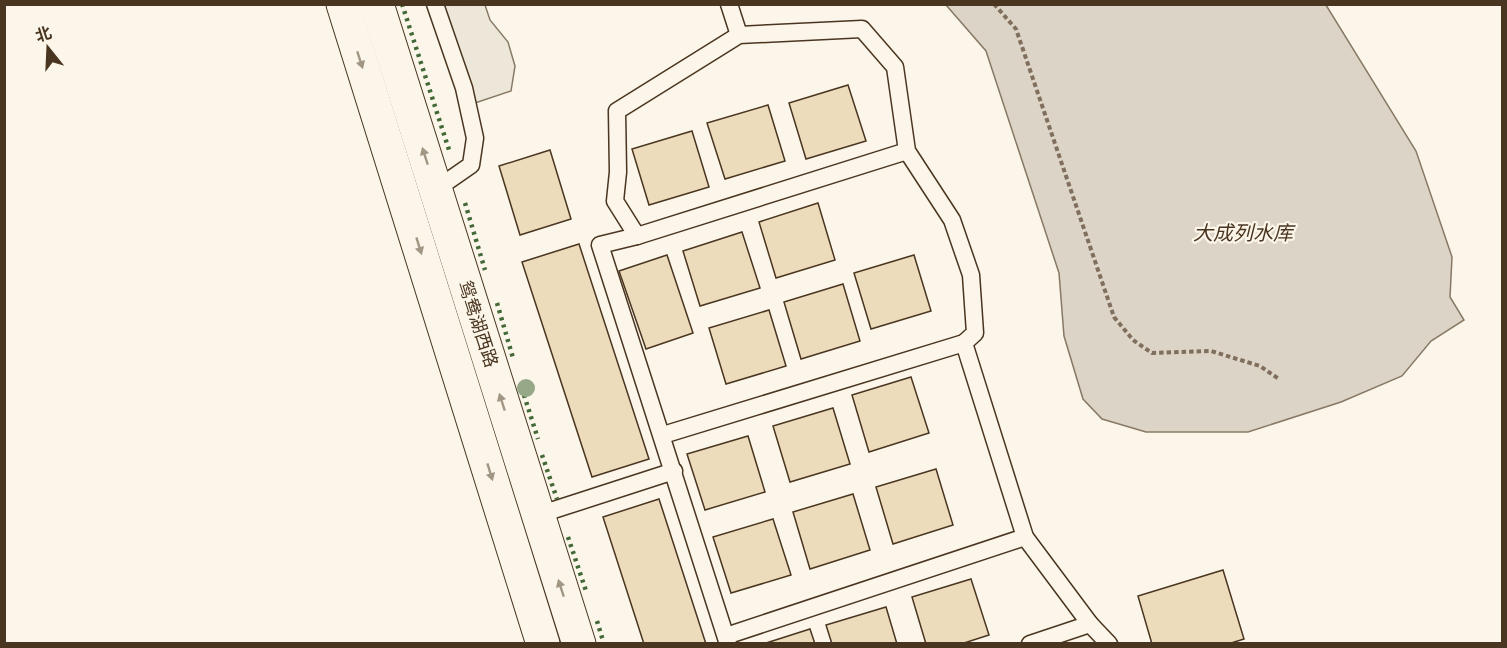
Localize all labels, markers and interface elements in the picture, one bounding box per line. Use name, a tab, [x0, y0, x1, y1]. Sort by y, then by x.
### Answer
north arrow	[18, 18, 78, 78]
text: 北	[33, 23, 54, 46]
one-way arrow	[356, 51, 366, 69]
one-way arrow	[420, 147, 429, 165]
water label: 大成列水库	[1193, 221, 1296, 245]
one-way arrow	[415, 237, 424, 255]
street label: 鸳鸯湖西路	[454, 278, 502, 370]
one-way arrow	[497, 393, 507, 411]
one-way arrow	[485, 463, 495, 481]
one-way arrow	[556, 579, 565, 597]

